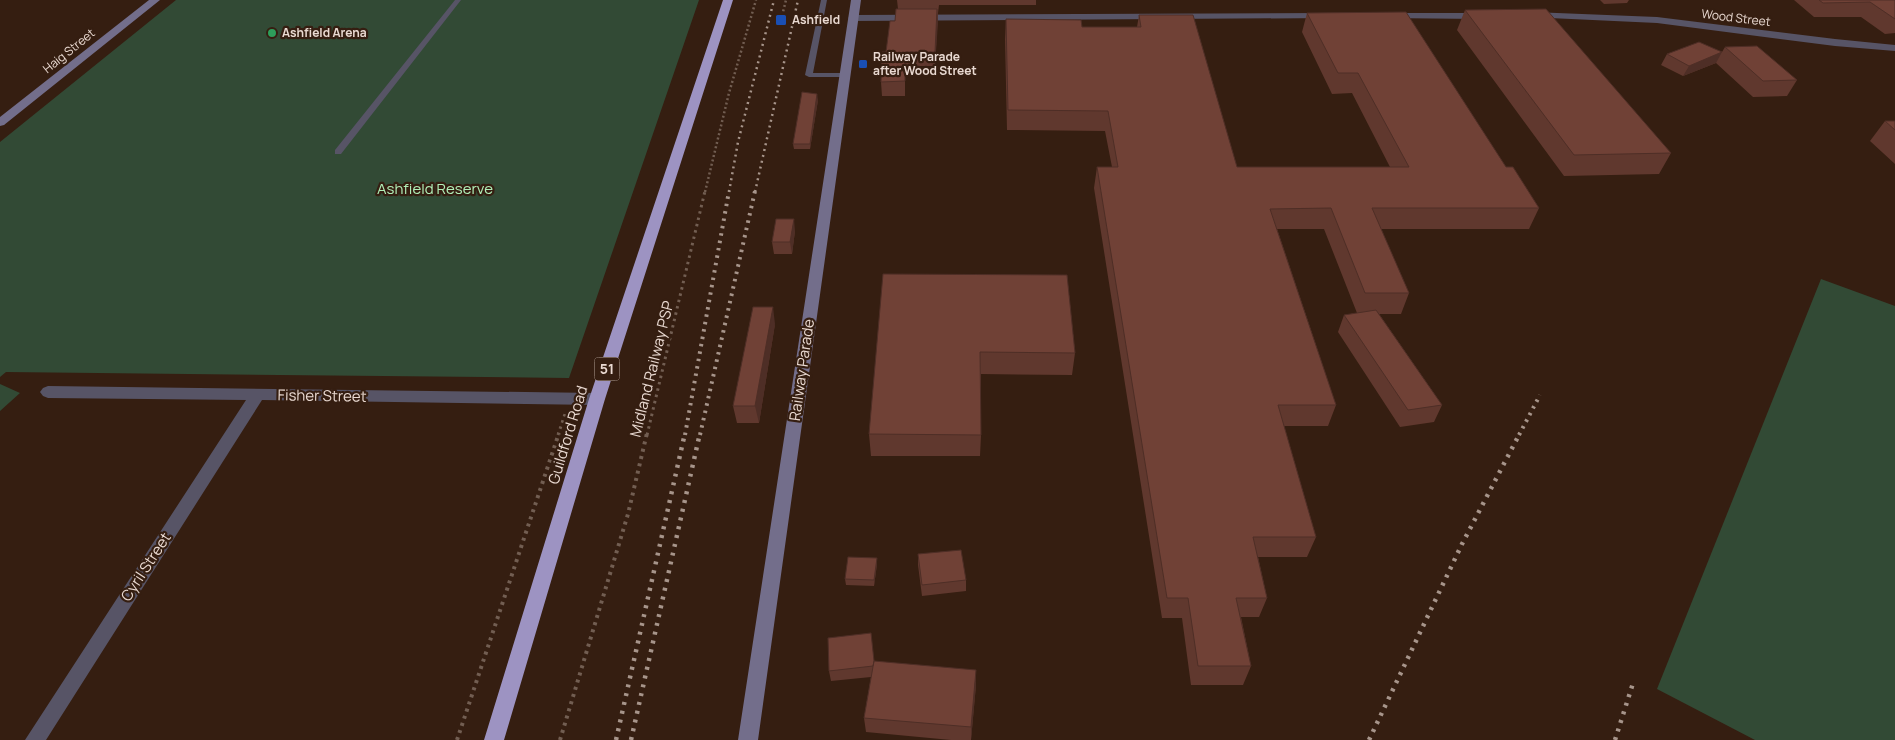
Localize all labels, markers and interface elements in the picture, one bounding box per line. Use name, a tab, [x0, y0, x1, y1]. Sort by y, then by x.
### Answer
street label: Wood Street	[1701, 5, 1772, 30]
place label: Ashfield	[792, 11, 840, 28]
marker: Ashfield	[774, 13, 788, 27]
street label: Haig Street	[39, 24, 98, 77]
place label: Ashfield Arena	[282, 24, 367, 41]
marker: Ashfield Arena	[266, 27, 278, 39]
place label: Railway Parade after Wood Street	[873, 48, 977, 79]
marker: Railway Parade after Wood Street	[857, 58, 869, 70]
park label: Ashfield Reserve	[377, 178, 493, 199]
street label: Midland Railway PSP	[624, 299, 679, 439]
street label: Railway Parade	[784, 317, 819, 422]
road number: 51	[594, 358, 620, 380]
street label: Guildford Road	[543, 383, 592, 487]
street label: Fisher Street	[277, 384, 367, 407]
street label: Cyril Street	[115, 528, 176, 605]

